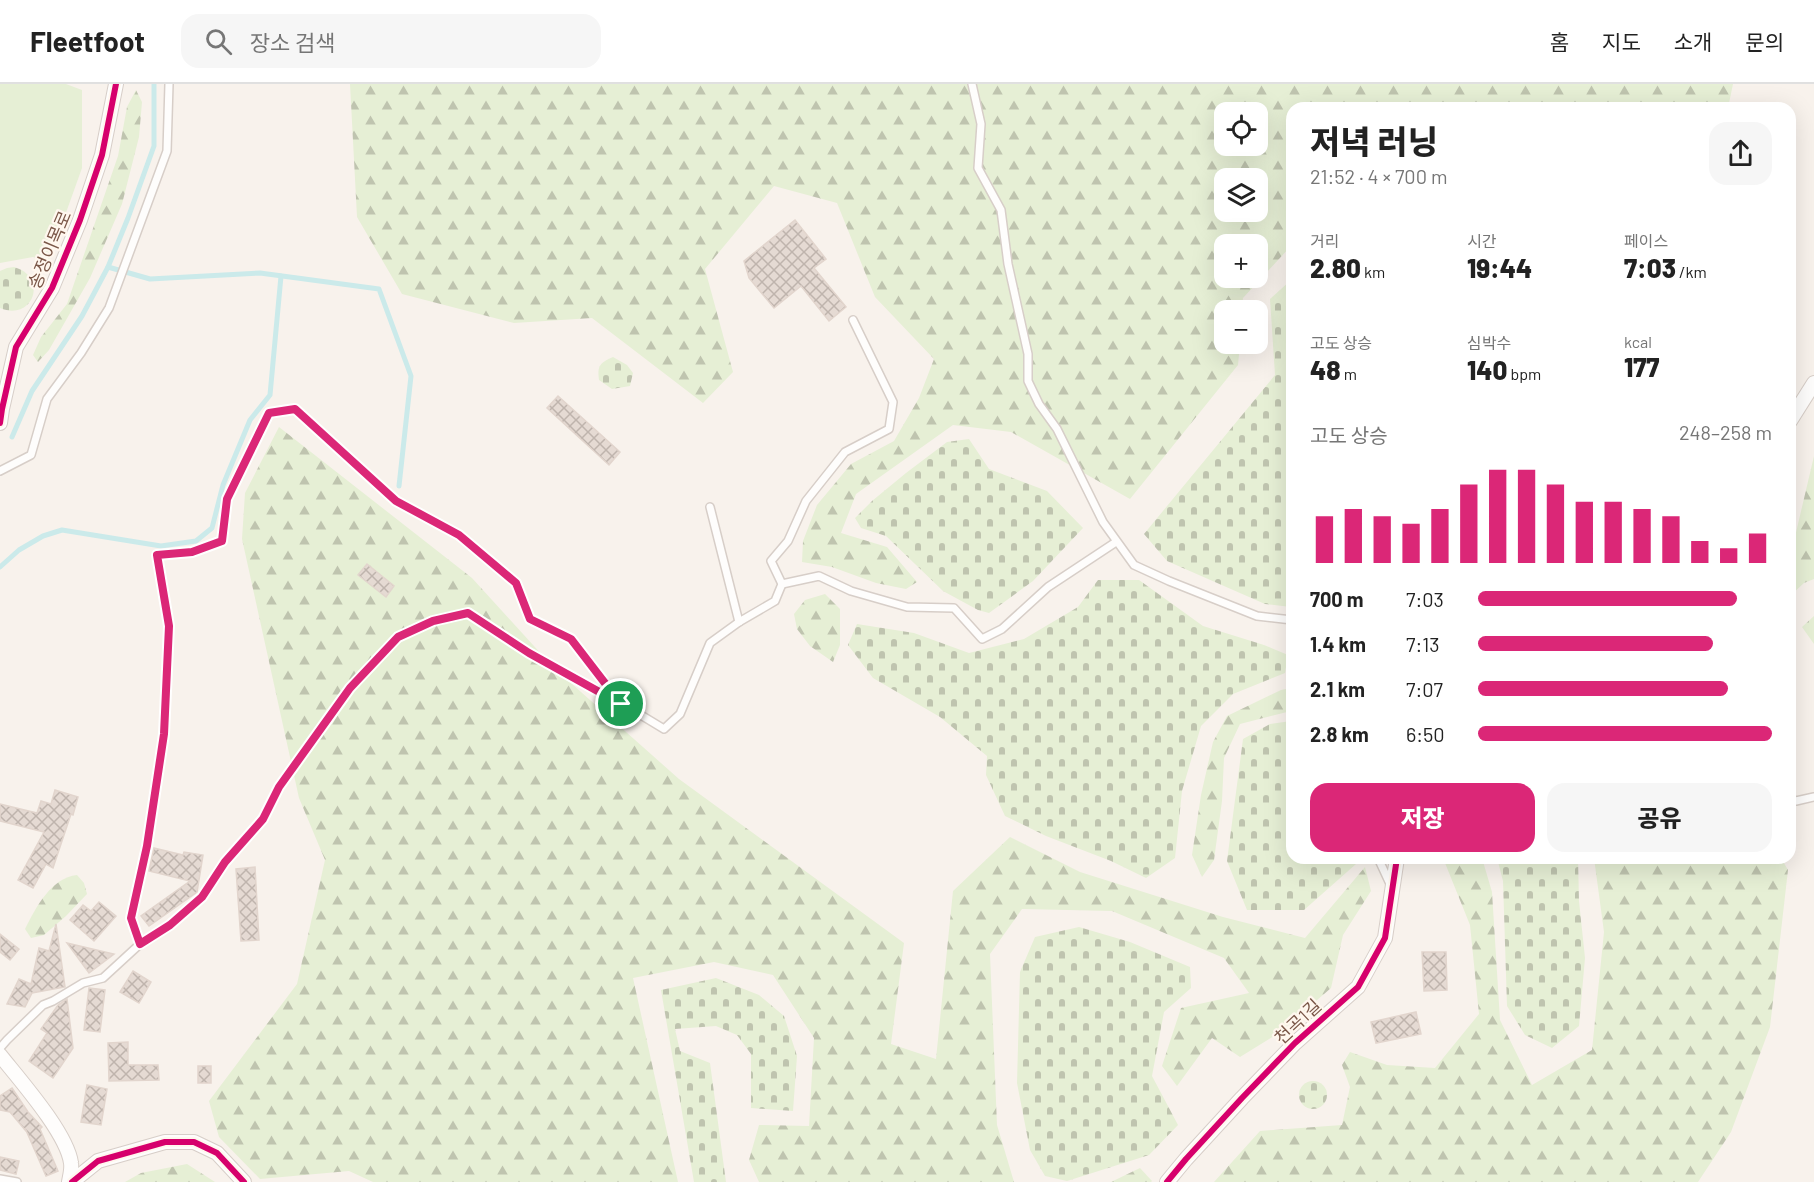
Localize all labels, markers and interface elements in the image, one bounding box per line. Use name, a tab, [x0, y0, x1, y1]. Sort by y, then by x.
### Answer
search box	[181, 14, 601, 68]
text: Fleetfoot	[30, 24, 145, 58]
icon: search	[202, 25, 235, 58]
text: 장소 검색	[250, 29, 335, 55]
text: 홈	[1550, 29, 1569, 54]
text: 지도	[1602, 29, 1641, 54]
text: 소개	[1674, 29, 1712, 54]
text: 문의	[1745, 29, 1784, 54]
map controls	[1214, 102, 1268, 354]
button: locate	[1214, 102, 1268, 156]
text: 저녁 러닝	[1310, 121, 1438, 161]
button: share	[1709, 122, 1772, 185]
text: 21:52 · 4 × 700 m	[1310, 164, 1447, 188]
button: layers	[1214, 168, 1268, 222]
street label: 송정이목로	[23, 207, 75, 292]
text: 거리	[1310, 231, 1339, 250]
text: 시간	[1467, 231, 1496, 250]
text: 페이스	[1624, 231, 1668, 250]
button: +	[1214, 234, 1268, 288]
text: 2.80	[1310, 252, 1361, 283]
text: 19:44	[1467, 252, 1532, 283]
text: 7:03	[1624, 252, 1676, 283]
text: km	[1361, 262, 1385, 281]
text: /km	[1676, 262, 1707, 281]
button: −	[1214, 300, 1268, 354]
text: kcal	[1624, 332, 1652, 351]
text: 고도 상승	[1310, 333, 1372, 352]
text: 심박수	[1467, 333, 1511, 352]
text: 177	[1624, 351, 1659, 382]
text: 48	[1310, 354, 1341, 385]
text: 140	[1467, 354, 1507, 385]
text: m	[1341, 364, 1357, 383]
text: bpm	[1507, 364, 1541, 383]
text: 248–258 m	[1679, 420, 1772, 444]
text: 고도 상승	[1310, 423, 1388, 447]
text: 700 m	[1310, 587, 1363, 611]
text: 7:03	[1406, 587, 1444, 611]
text: 1.4 km	[1310, 632, 1366, 656]
text: 7:13	[1406, 632, 1440, 656]
text: 2.1 km	[1310, 677, 1365, 701]
text: 7:07	[1406, 677, 1443, 701]
pin	[595, 678, 646, 729]
icon: arrive	[604, 687, 637, 720]
text: 2.8 km	[1310, 722, 1369, 746]
text: 6:50	[1406, 722, 1445, 746]
button: 저장	[1310, 783, 1535, 852]
button: 공유	[1547, 783, 1772, 852]
street label: 천곡1길	[1269, 994, 1325, 1048]

